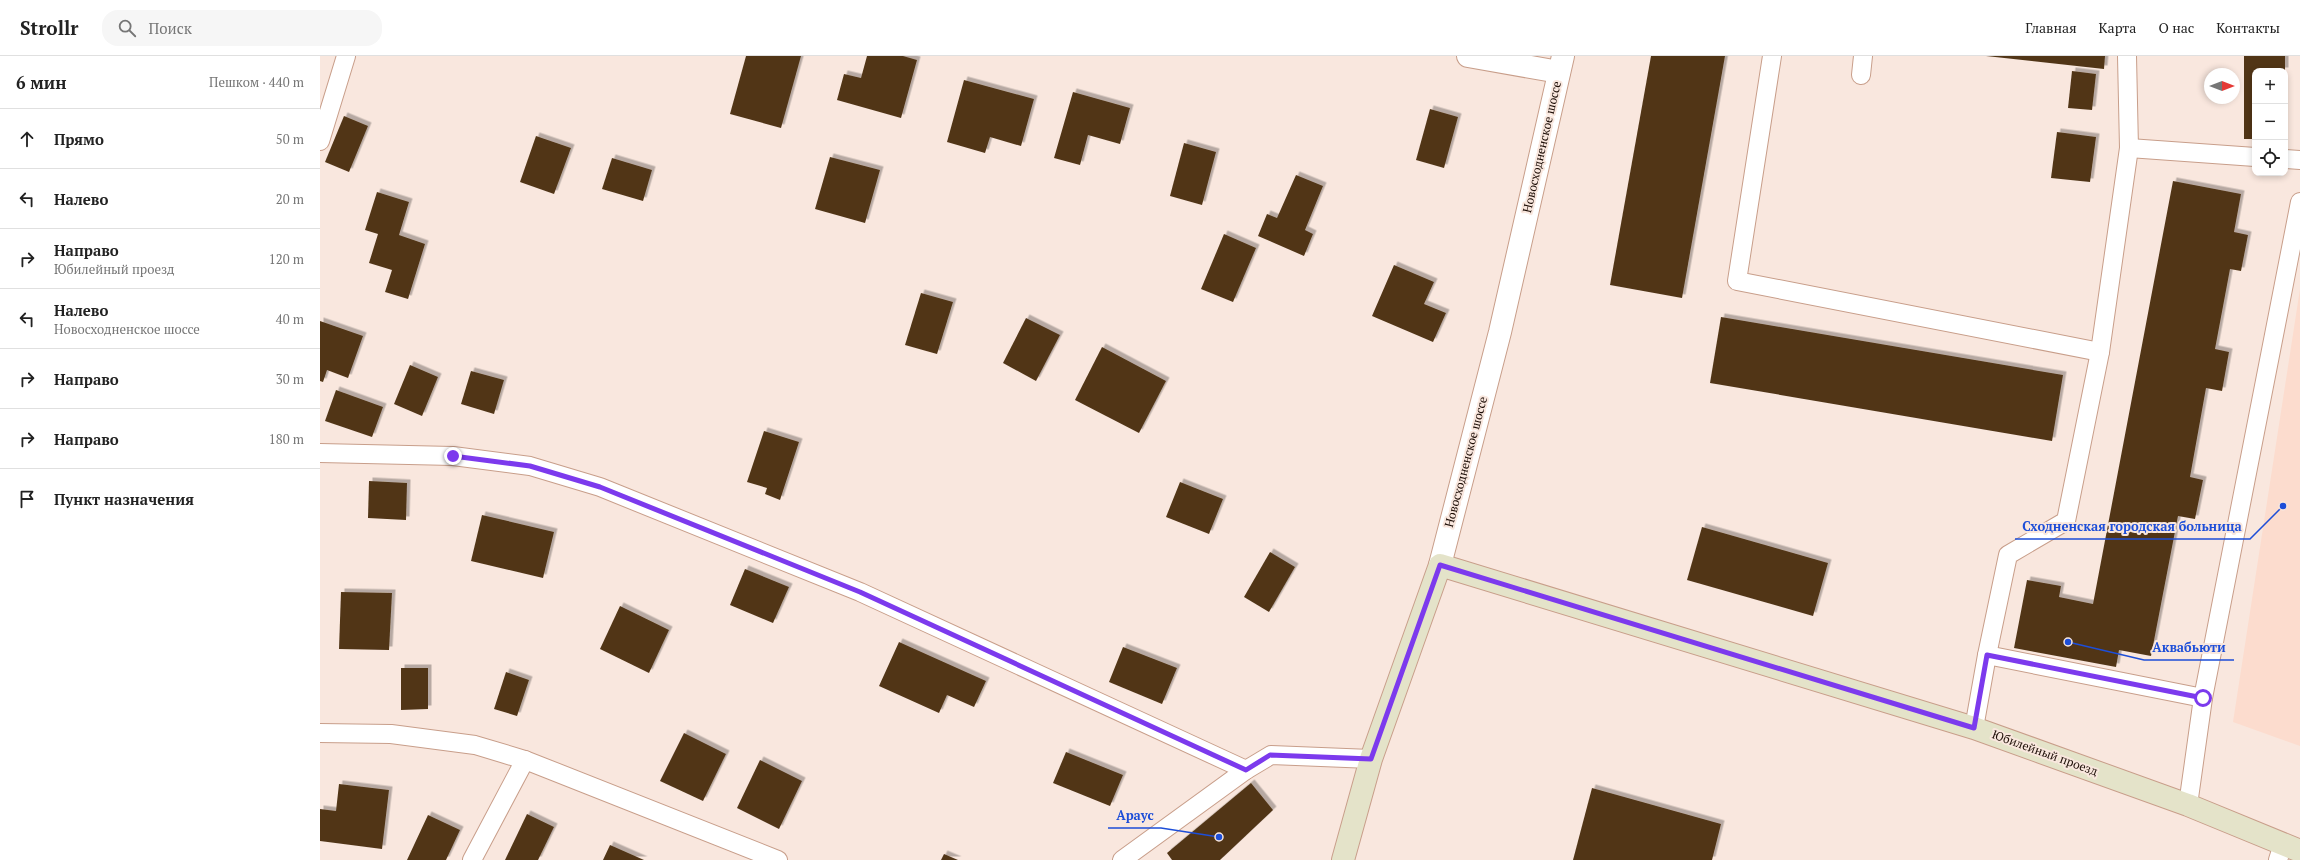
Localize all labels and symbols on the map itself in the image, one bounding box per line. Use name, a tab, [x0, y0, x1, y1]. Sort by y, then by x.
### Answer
north arrow	[2204, 68, 2240, 104]
street label: Новосходненское шоссе	[1519, 80, 1564, 214]
street label: Новосходненское шоссе	[1441, 395, 1490, 529]
route end	[444, 447, 462, 465]
callout: Сходненская городская больница	[2015, 514, 2250, 539]
text: Сходненская городская больница	[2022, 517, 2243, 535]
callout: Аквабьюти	[2144, 635, 2234, 660]
text: Аквабьюти	[2152, 638, 2226, 656]
route start	[2194, 689, 2212, 707]
street label: Юбилейный проезд	[1990, 726, 2100, 779]
callout: Араус	[1108, 803, 1161, 828]
text: Араус	[1116, 806, 1154, 824]

